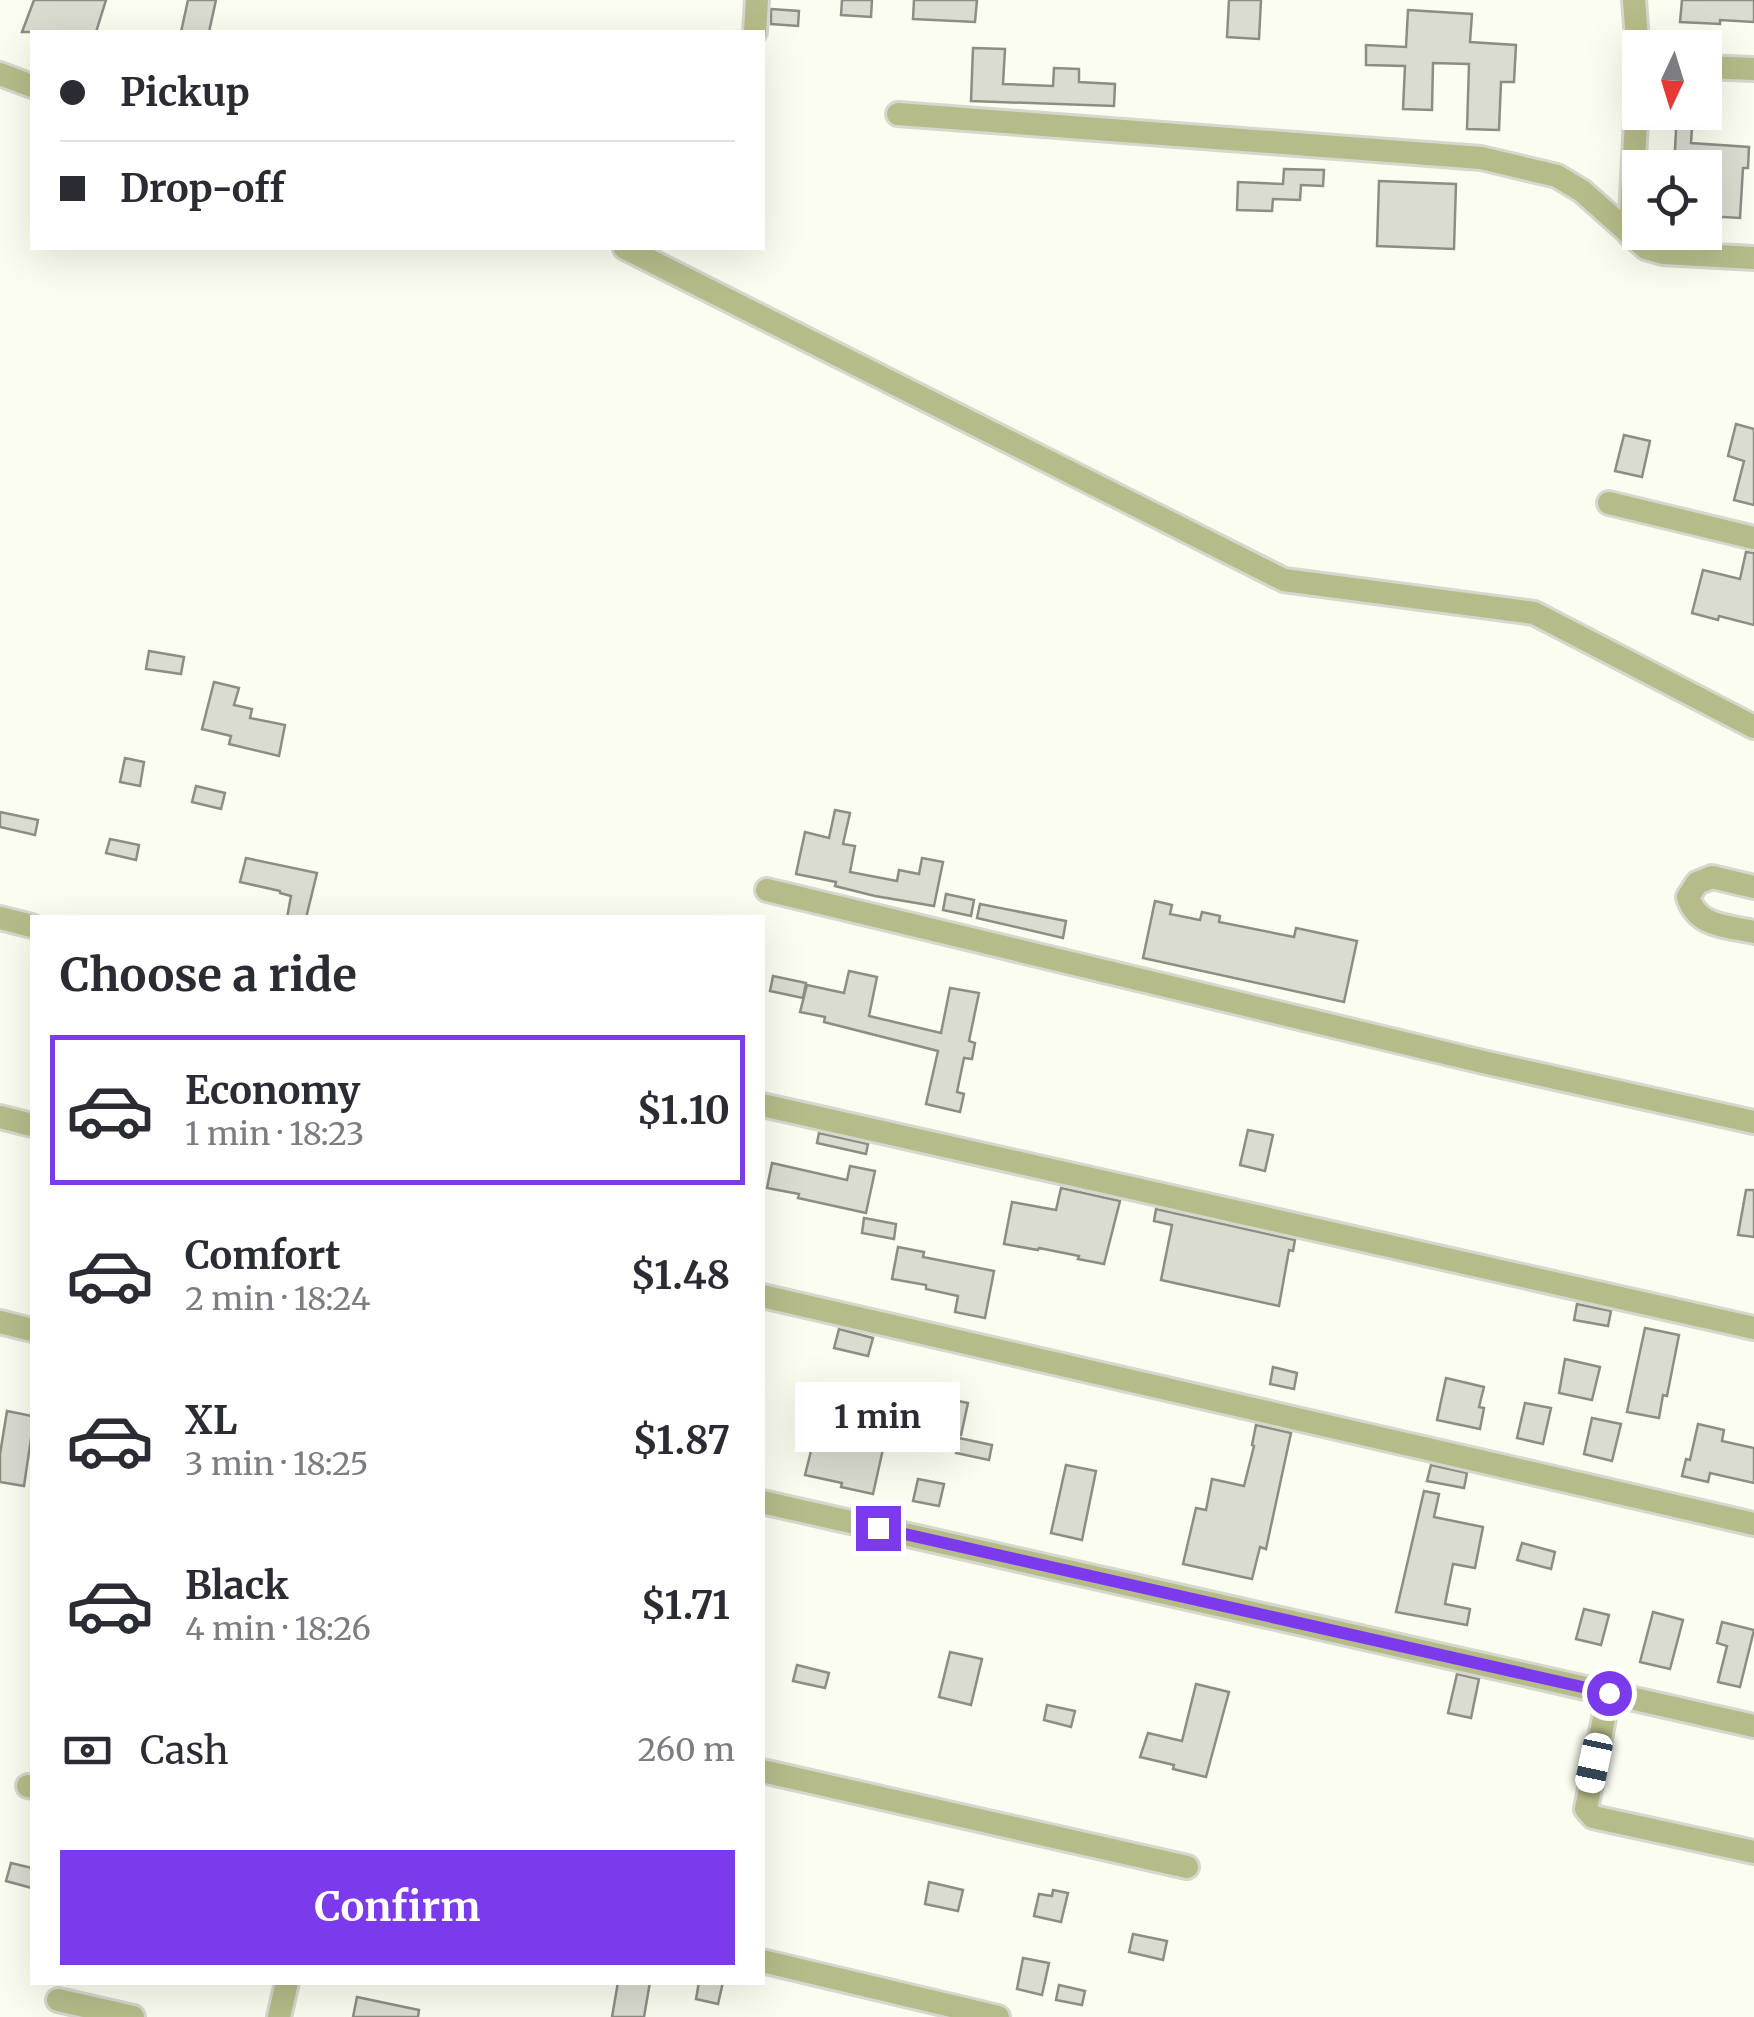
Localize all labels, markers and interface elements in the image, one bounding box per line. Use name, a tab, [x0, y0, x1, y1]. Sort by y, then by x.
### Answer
north arrow	[1622, 30, 1722, 130]
map controls	[1622, 30, 1722, 250]
text: Pickup	[120, 69, 250, 116]
button: locate	[1622, 150, 1722, 250]
text: Drop-off	[120, 165, 285, 212]
text: Choose a ride	[60, 947, 357, 1003]
icon: car	[65, 1065, 155, 1155]
text: Economy	[185, 1067, 360, 1114]
text: $1.10	[637, 1087, 730, 1134]
text: 1 min · 18:23	[185, 1114, 364, 1154]
icon: car	[65, 1230, 155, 1320]
text: Comfort	[185, 1232, 341, 1279]
text: $1.48	[630, 1252, 730, 1299]
text: 2 min · 18:24	[185, 1279, 370, 1319]
callout: 1 min	[796, 1383, 960, 1453]
icon: car	[65, 1395, 155, 1485]
text: XL	[185, 1397, 237, 1444]
text: 1 min	[834, 1397, 921, 1437]
text: $1.87	[632, 1417, 730, 1464]
text: 3 min · 18:25	[185, 1444, 368, 1484]
route end	[856, 1506, 901, 1551]
icon: car	[65, 1560, 155, 1650]
text: Black	[185, 1562, 289, 1609]
text: $1.71	[641, 1582, 730, 1629]
text: 4 min · 18:26	[185, 1609, 371, 1649]
route start	[1587, 1671, 1632, 1716]
icon: cash	[60, 1723, 115, 1778]
text: Cash	[140, 1727, 229, 1774]
text: 260 m	[637, 1730, 735, 1770]
car	[1573, 1731, 1615, 1795]
button: Confirm	[60, 1850, 735, 1965]

